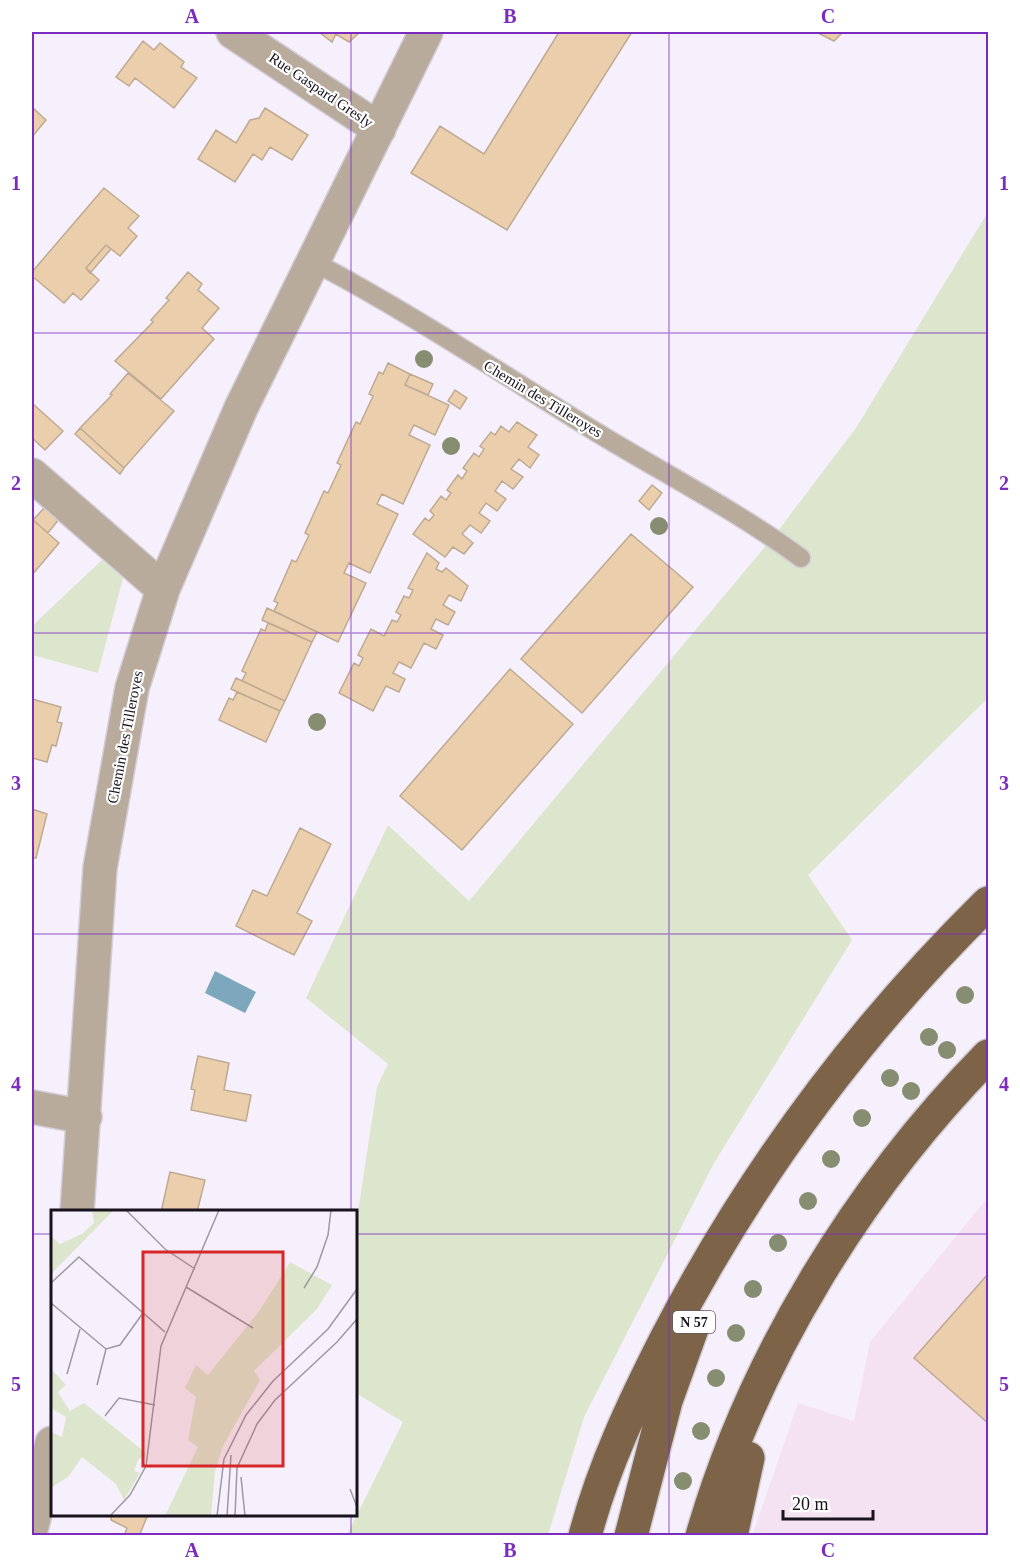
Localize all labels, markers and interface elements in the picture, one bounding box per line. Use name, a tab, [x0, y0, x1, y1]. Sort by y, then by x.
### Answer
text: A	[185, 5, 200, 27]
text: B	[503, 5, 517, 27]
text: C	[821, 5, 835, 27]
street label: Rue Gaspard Gresly	[266, 49, 376, 131]
text: 1	[11, 172, 21, 194]
text: 1	[999, 172, 1009, 194]
street label: Chemin des Tilleroyes	[481, 357, 605, 441]
text: 2	[11, 472, 21, 494]
text: 2	[999, 472, 1009, 494]
street label: Chemin des Tilleroyes	[104, 669, 146, 805]
text: 3	[11, 772, 21, 794]
text: 3	[999, 772, 1009, 794]
text: 4	[11, 1073, 21, 1095]
text: 4	[999, 1073, 1009, 1095]
inset map	[51, 1210, 357, 1516]
road number: N 57	[673, 1311, 715, 1333]
text: 5	[11, 1373, 21, 1395]
text: 5	[999, 1373, 1009, 1395]
scale bar	[783, 1483, 873, 1521]
text: 20 m	[792, 1494, 829, 1514]
text: A	[185, 1539, 200, 1561]
text: B	[503, 1539, 517, 1561]
text: C	[821, 1539, 835, 1561]

